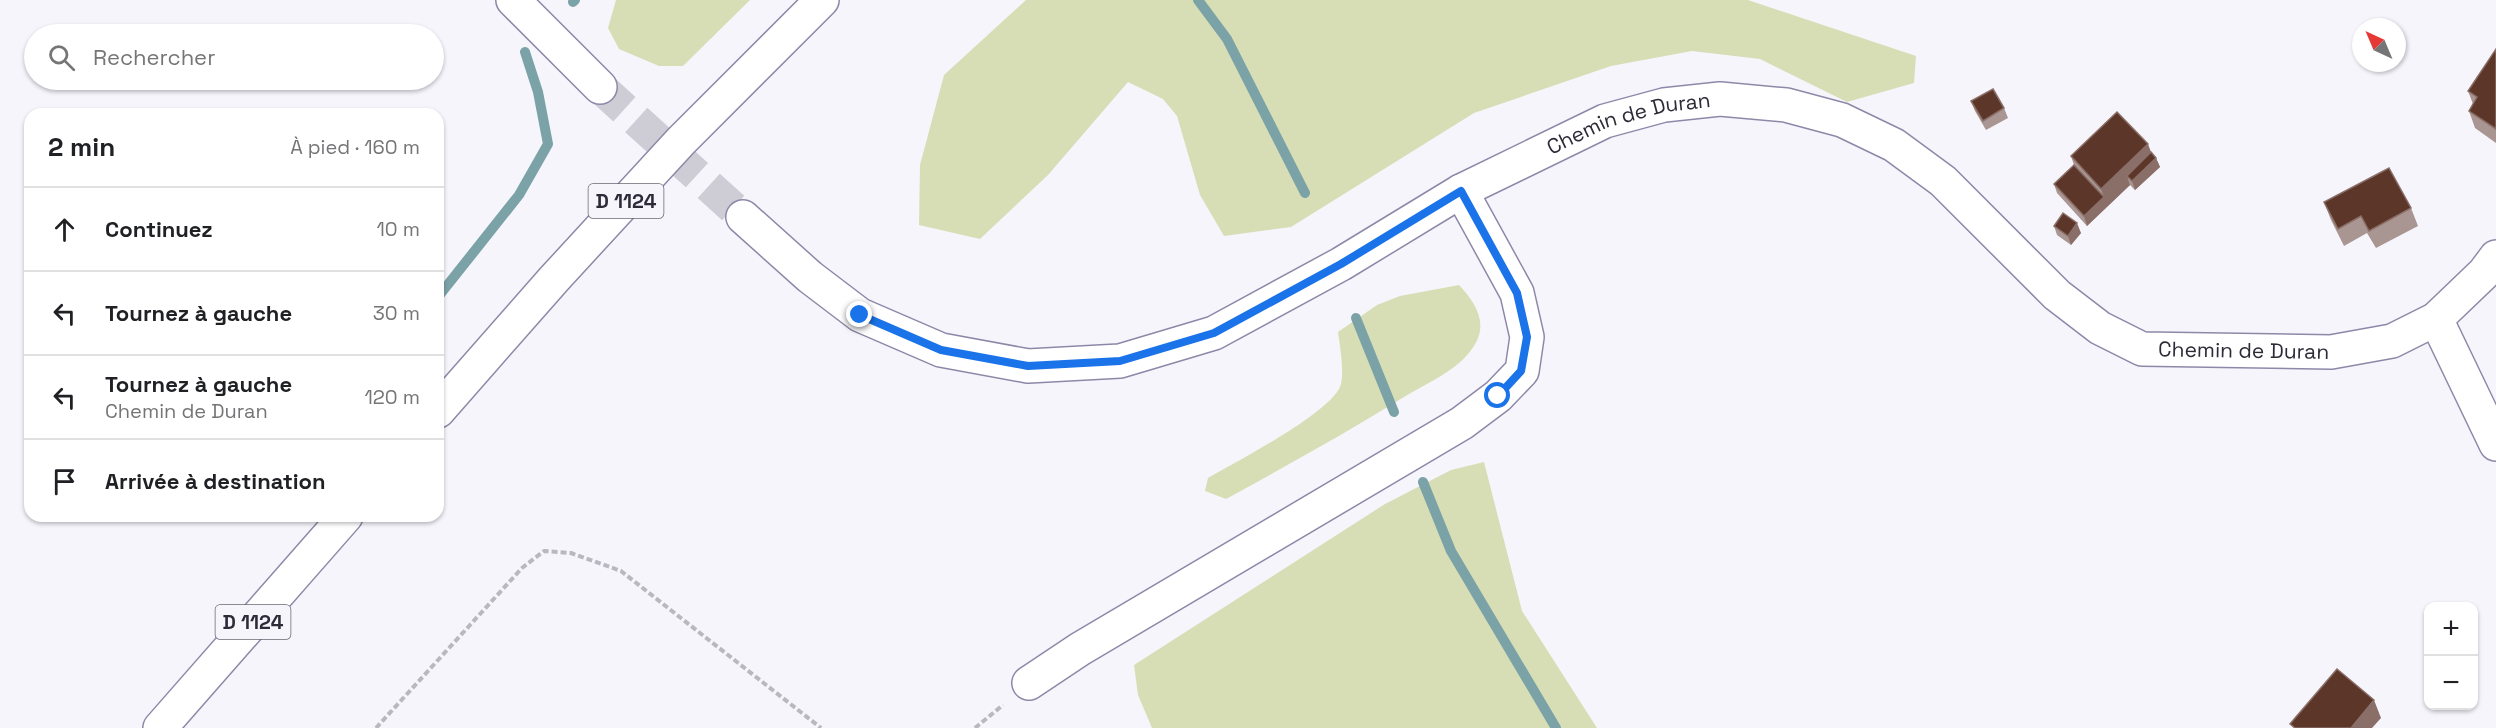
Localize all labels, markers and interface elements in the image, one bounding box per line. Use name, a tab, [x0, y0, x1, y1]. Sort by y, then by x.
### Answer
north arrow	[2352, 18, 2406, 72]
search box	[24, 24, 444, 90]
icon: search	[45, 41, 78, 74]
text: Rechercher	[93, 43, 215, 71]
street label: Chemin de Duran	[1542, 86, 1712, 160]
text: 2 min	[48, 130, 115, 164]
text: À pied · 160 m	[290, 134, 420, 160]
road number: D 1124	[588, 184, 664, 218]
icon: ahead	[48, 213, 81, 246]
text: Continuez	[105, 215, 213, 243]
text: 10 m	[376, 216, 420, 242]
icon: left	[48, 297, 81, 330]
text: Tournez à gauche	[105, 299, 292, 327]
text: 30 m	[373, 300, 420, 326]
route end	[846, 301, 872, 327]
street label: Chemin de Duran	[2158, 335, 2329, 365]
text: Tournez à gauche	[105, 370, 292, 398]
icon: left	[48, 381, 81, 414]
route start	[1484, 382, 1510, 408]
text: 120 m	[364, 384, 420, 410]
text: Chemin de Duran	[105, 398, 268, 424]
icon: arrive	[48, 465, 81, 498]
text: Arrivée à destination	[105, 467, 326, 495]
map controls	[2424, 602, 2478, 710]
button: +	[2424, 602, 2478, 656]
road number: D 1124	[216, 605, 290, 639]
button: −	[2424, 656, 2478, 710]

